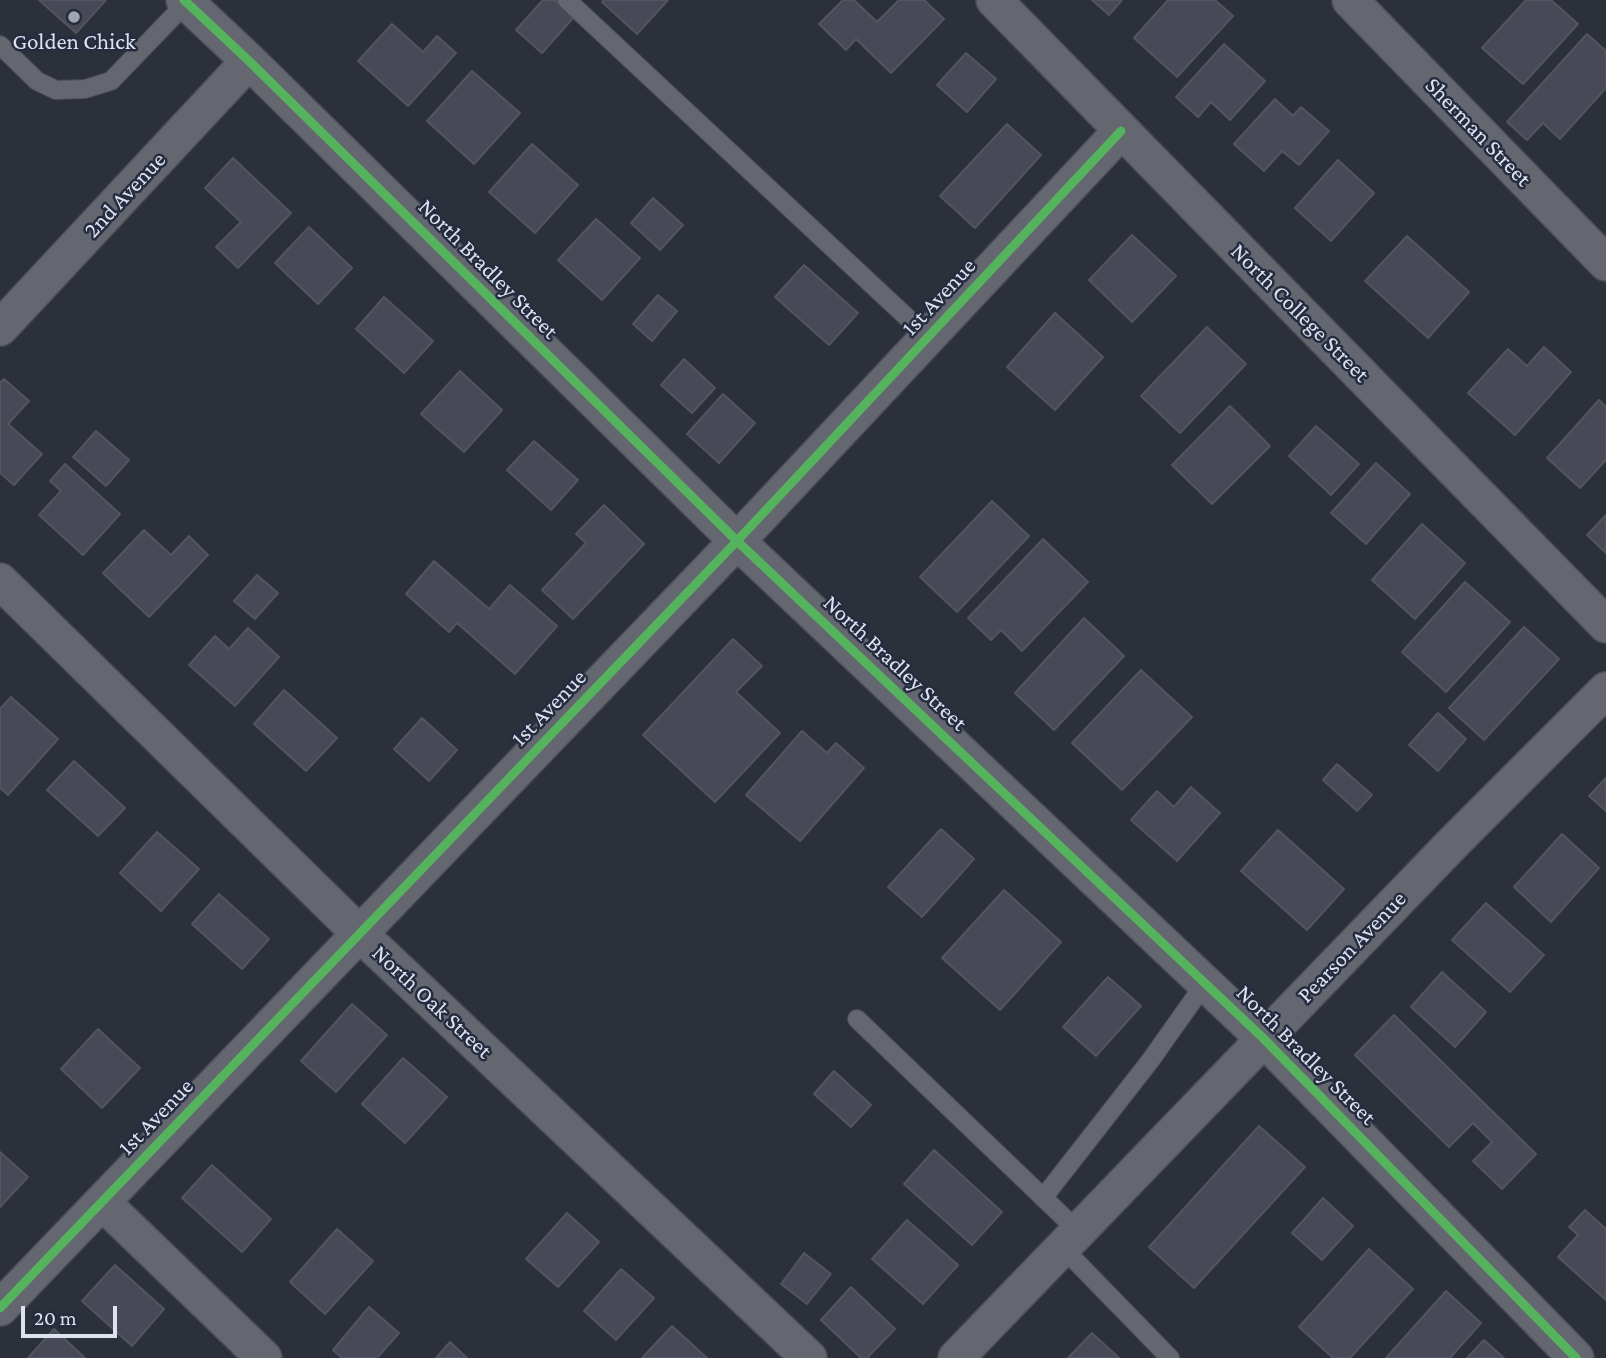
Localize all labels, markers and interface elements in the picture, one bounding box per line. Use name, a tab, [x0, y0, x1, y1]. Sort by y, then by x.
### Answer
marker: Golden Chick	[66, 9, 82, 25]
place label: Golden Chick	[12, 28, 136, 56]
street label: Sherman Street	[1419, 72, 1537, 192]
street label: 2nd Avenue	[78, 146, 172, 244]
street label: North Bradley Street	[412, 193, 564, 345]
street label: North College Street	[1225, 238, 1375, 388]
street label: 1st Avenue	[896, 252, 982, 342]
street label: North Bradley Street	[817, 589, 973, 737]
street label: 1st Avenue	[506, 664, 592, 752]
street label: Pearson Avenue	[1292, 885, 1412, 1009]
street label: North Oak Street	[366, 939, 498, 1065]
street label: North Bradley Street	[1230, 979, 1382, 1131]
street label: 1st Avenue	[113, 1073, 199, 1161]
scale bar	[24, 1292, 121, 1336]
text: 20 m	[34, 1306, 77, 1330]

